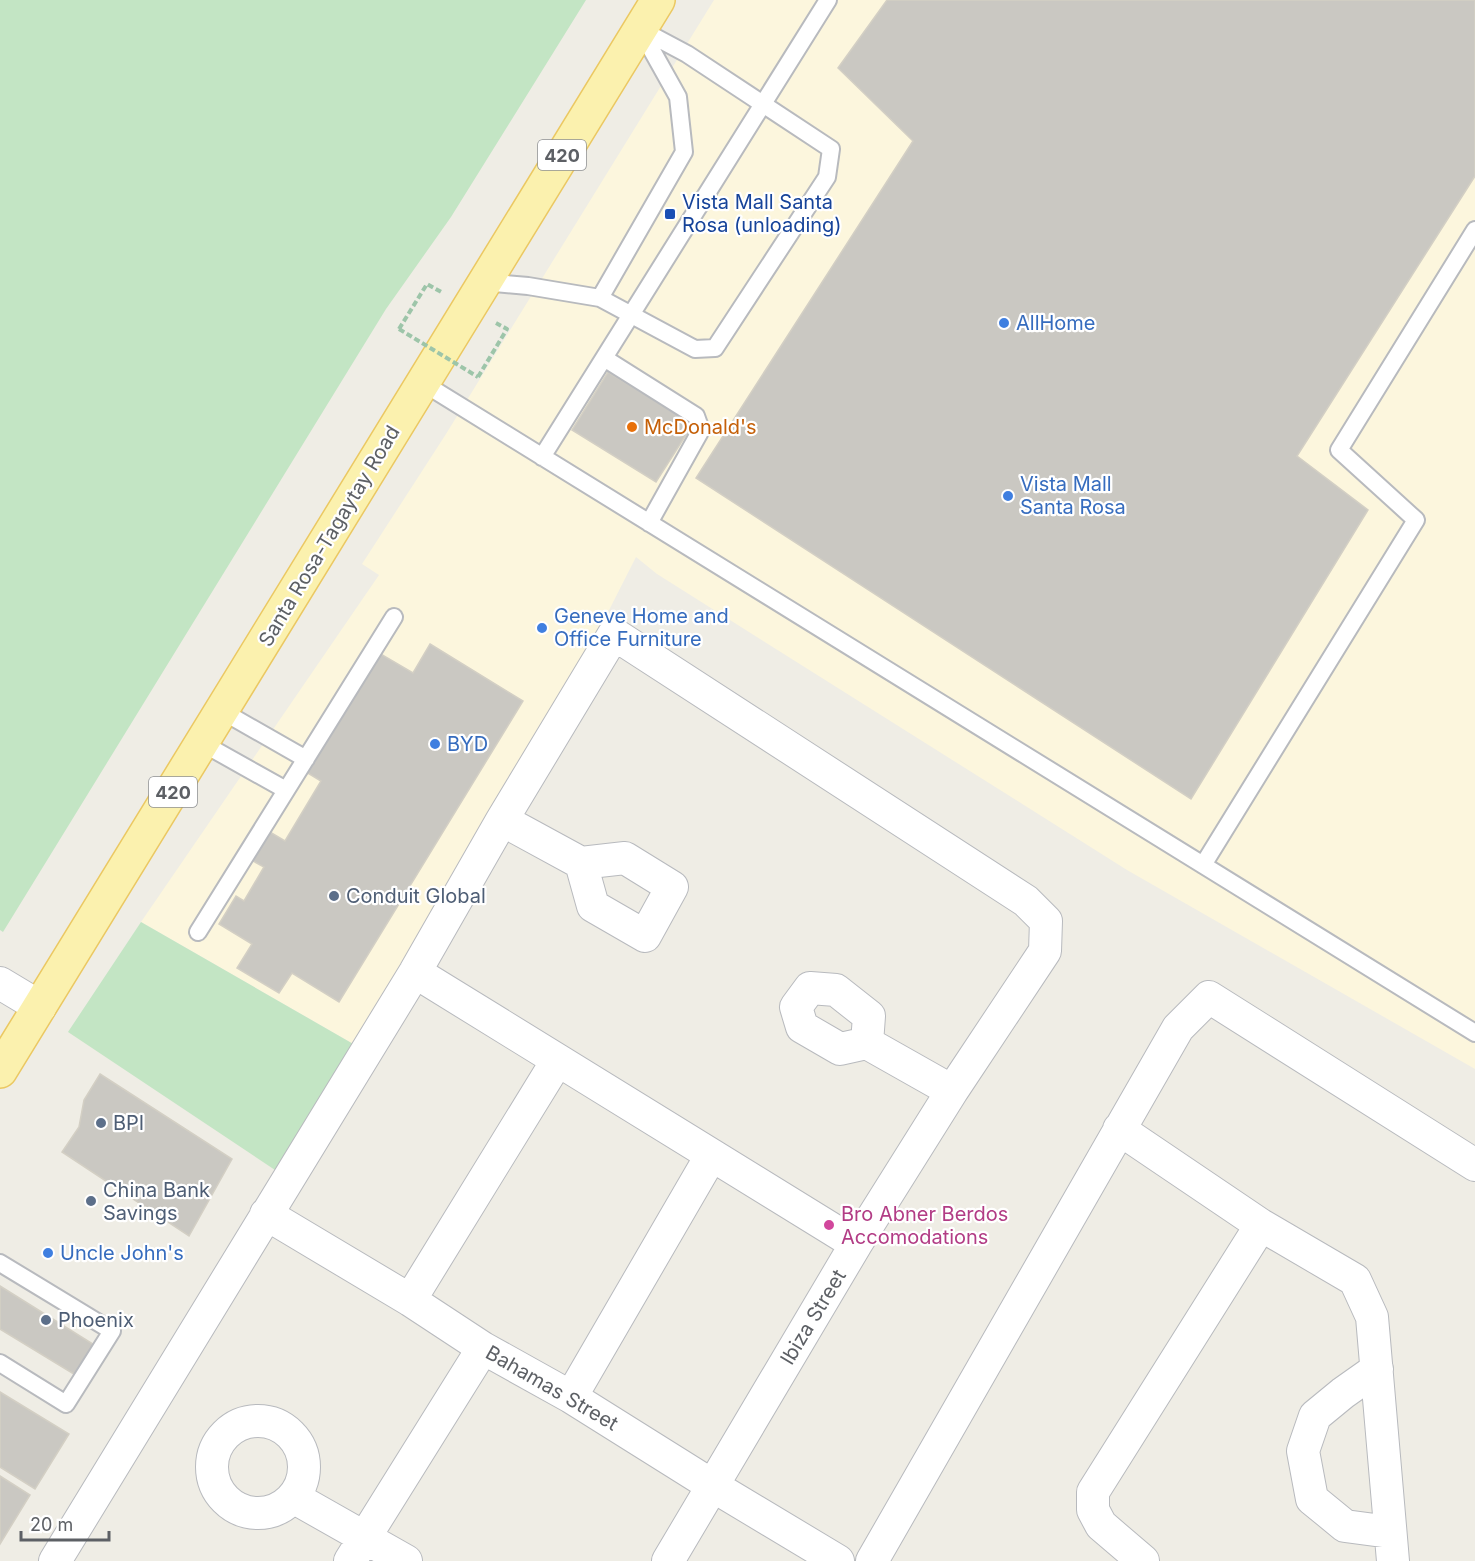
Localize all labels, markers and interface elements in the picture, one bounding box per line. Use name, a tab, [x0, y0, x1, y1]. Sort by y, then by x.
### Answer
road number: 420	[538, 140, 586, 170]
place label: Vista Mall Santa Rosa (unloading)	[682, 190, 842, 237]
marker: Vista Mall Santa Rosa (unloading)	[663, 207, 677, 221]
place label: AllHome	[1016, 311, 1096, 335]
marker: AllHome	[997, 316, 1011, 330]
place label: McDonald's	[644, 415, 757, 439]
marker: McDonald's	[625, 420, 639, 434]
street label: Santa Rosa-Tagaytay Road	[253, 421, 405, 651]
place label: Vista Mall Santa Rosa	[1020, 472, 1126, 519]
marker: Vista Mall Santa Rosa	[1001, 489, 1015, 503]
place label: Geneve Home and Office Furniture	[554, 604, 729, 651]
marker: Geneve Home and Office Furniture	[535, 621, 549, 635]
place label: BYD	[447, 732, 488, 756]
marker: BYD	[428, 737, 442, 751]
road number: 420	[149, 777, 197, 807]
place label: Conduit Global	[346, 884, 486, 908]
marker: Conduit Global	[327, 889, 341, 903]
place label: BPI	[113, 1111, 144, 1135]
marker: BPI	[94, 1116, 108, 1130]
place label: China Bank Savings	[103, 1178, 210, 1225]
marker: China Bank Savings	[84, 1194, 98, 1208]
place label: Bro Abner Berdos Accomodations	[841, 1202, 1008, 1249]
marker: Bro Abner Berdos Accomodations	[822, 1218, 836, 1232]
place label: Uncle John's	[60, 1241, 184, 1265]
marker: Uncle John's	[41, 1246, 55, 1260]
street label: Ibiza Street	[775, 1265, 851, 1369]
place label: Phoenix	[58, 1308, 134, 1332]
marker: Phoenix	[39, 1313, 53, 1327]
street label: Bahamas Street	[482, 1340, 623, 1436]
scale bar	[21, 1504, 110, 1542]
text: 20 m	[30, 1514, 73, 1535]

